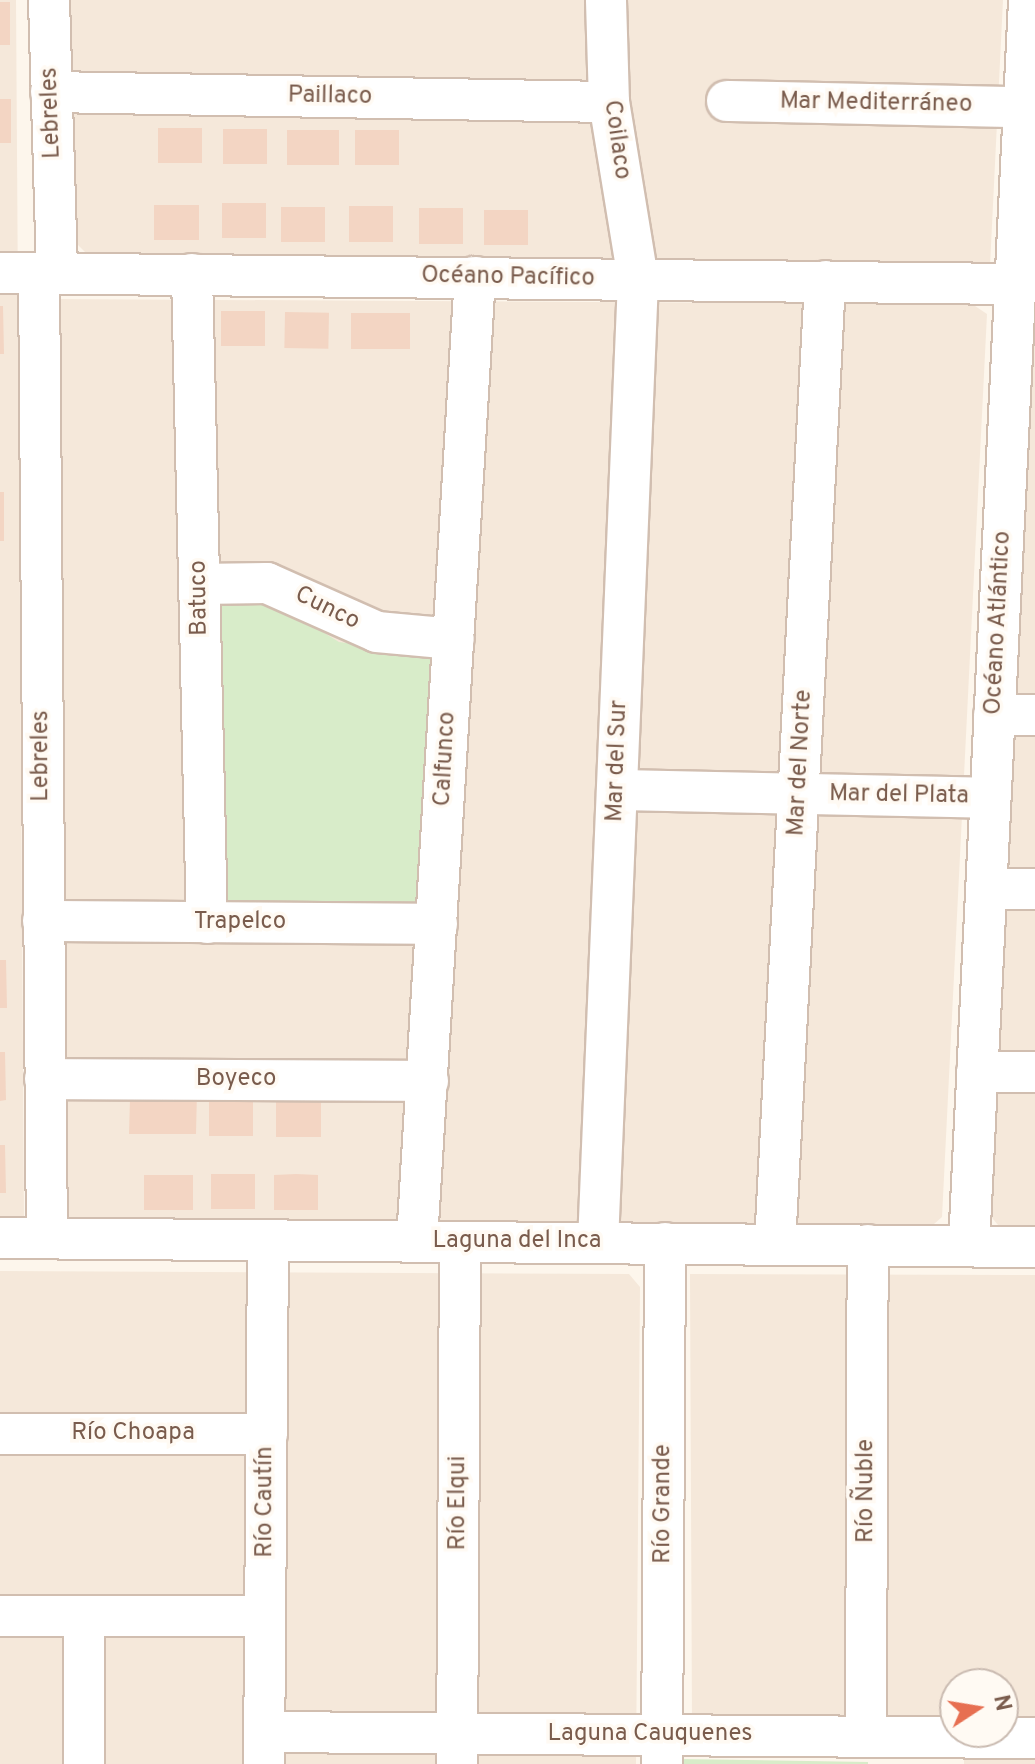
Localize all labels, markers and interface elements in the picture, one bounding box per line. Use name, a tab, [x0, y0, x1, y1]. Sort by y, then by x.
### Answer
street label: Lebreles	[36, 67, 68, 159]
street label: Paillaco	[288, 82, 372, 112]
street label: Mar Mediterráneo	[779, 88, 973, 120]
street label: Coilaco	[596, 98, 636, 182]
street label: Océano Pacífico	[421, 262, 595, 294]
street label: Océano Atlántico	[980, 530, 1018, 716]
street label: Batuco	[185, 560, 215, 636]
street label: Cunco	[290, 581, 364, 637]
street label: Mar del Norte	[783, 689, 819, 837]
street label: Mar del Sur	[601, 699, 635, 823]
street label: Lebreles	[28, 710, 56, 802]
street label: Calfunco	[429, 711, 463, 807]
street label: Mar del Plata	[829, 780, 969, 812]
street label: Trapelco	[194, 909, 286, 937]
street label: Boyeco	[196, 1066, 276, 1094]
street label: Laguna del Inca	[433, 1228, 601, 1256]
street label: Río Choapa	[71, 1420, 195, 1448]
street label: Río Ñuble	[853, 1439, 881, 1543]
street label: Río Grande	[650, 1444, 678, 1564]
street label: Río Cautín	[252, 1446, 280, 1558]
street label: Río Elqui	[445, 1456, 473, 1550]
north arrow	[939, 1668, 1019, 1748]
text: N	[986, 1693, 1016, 1714]
street label: Laguna Cauquenes	[548, 1721, 752, 1749]

